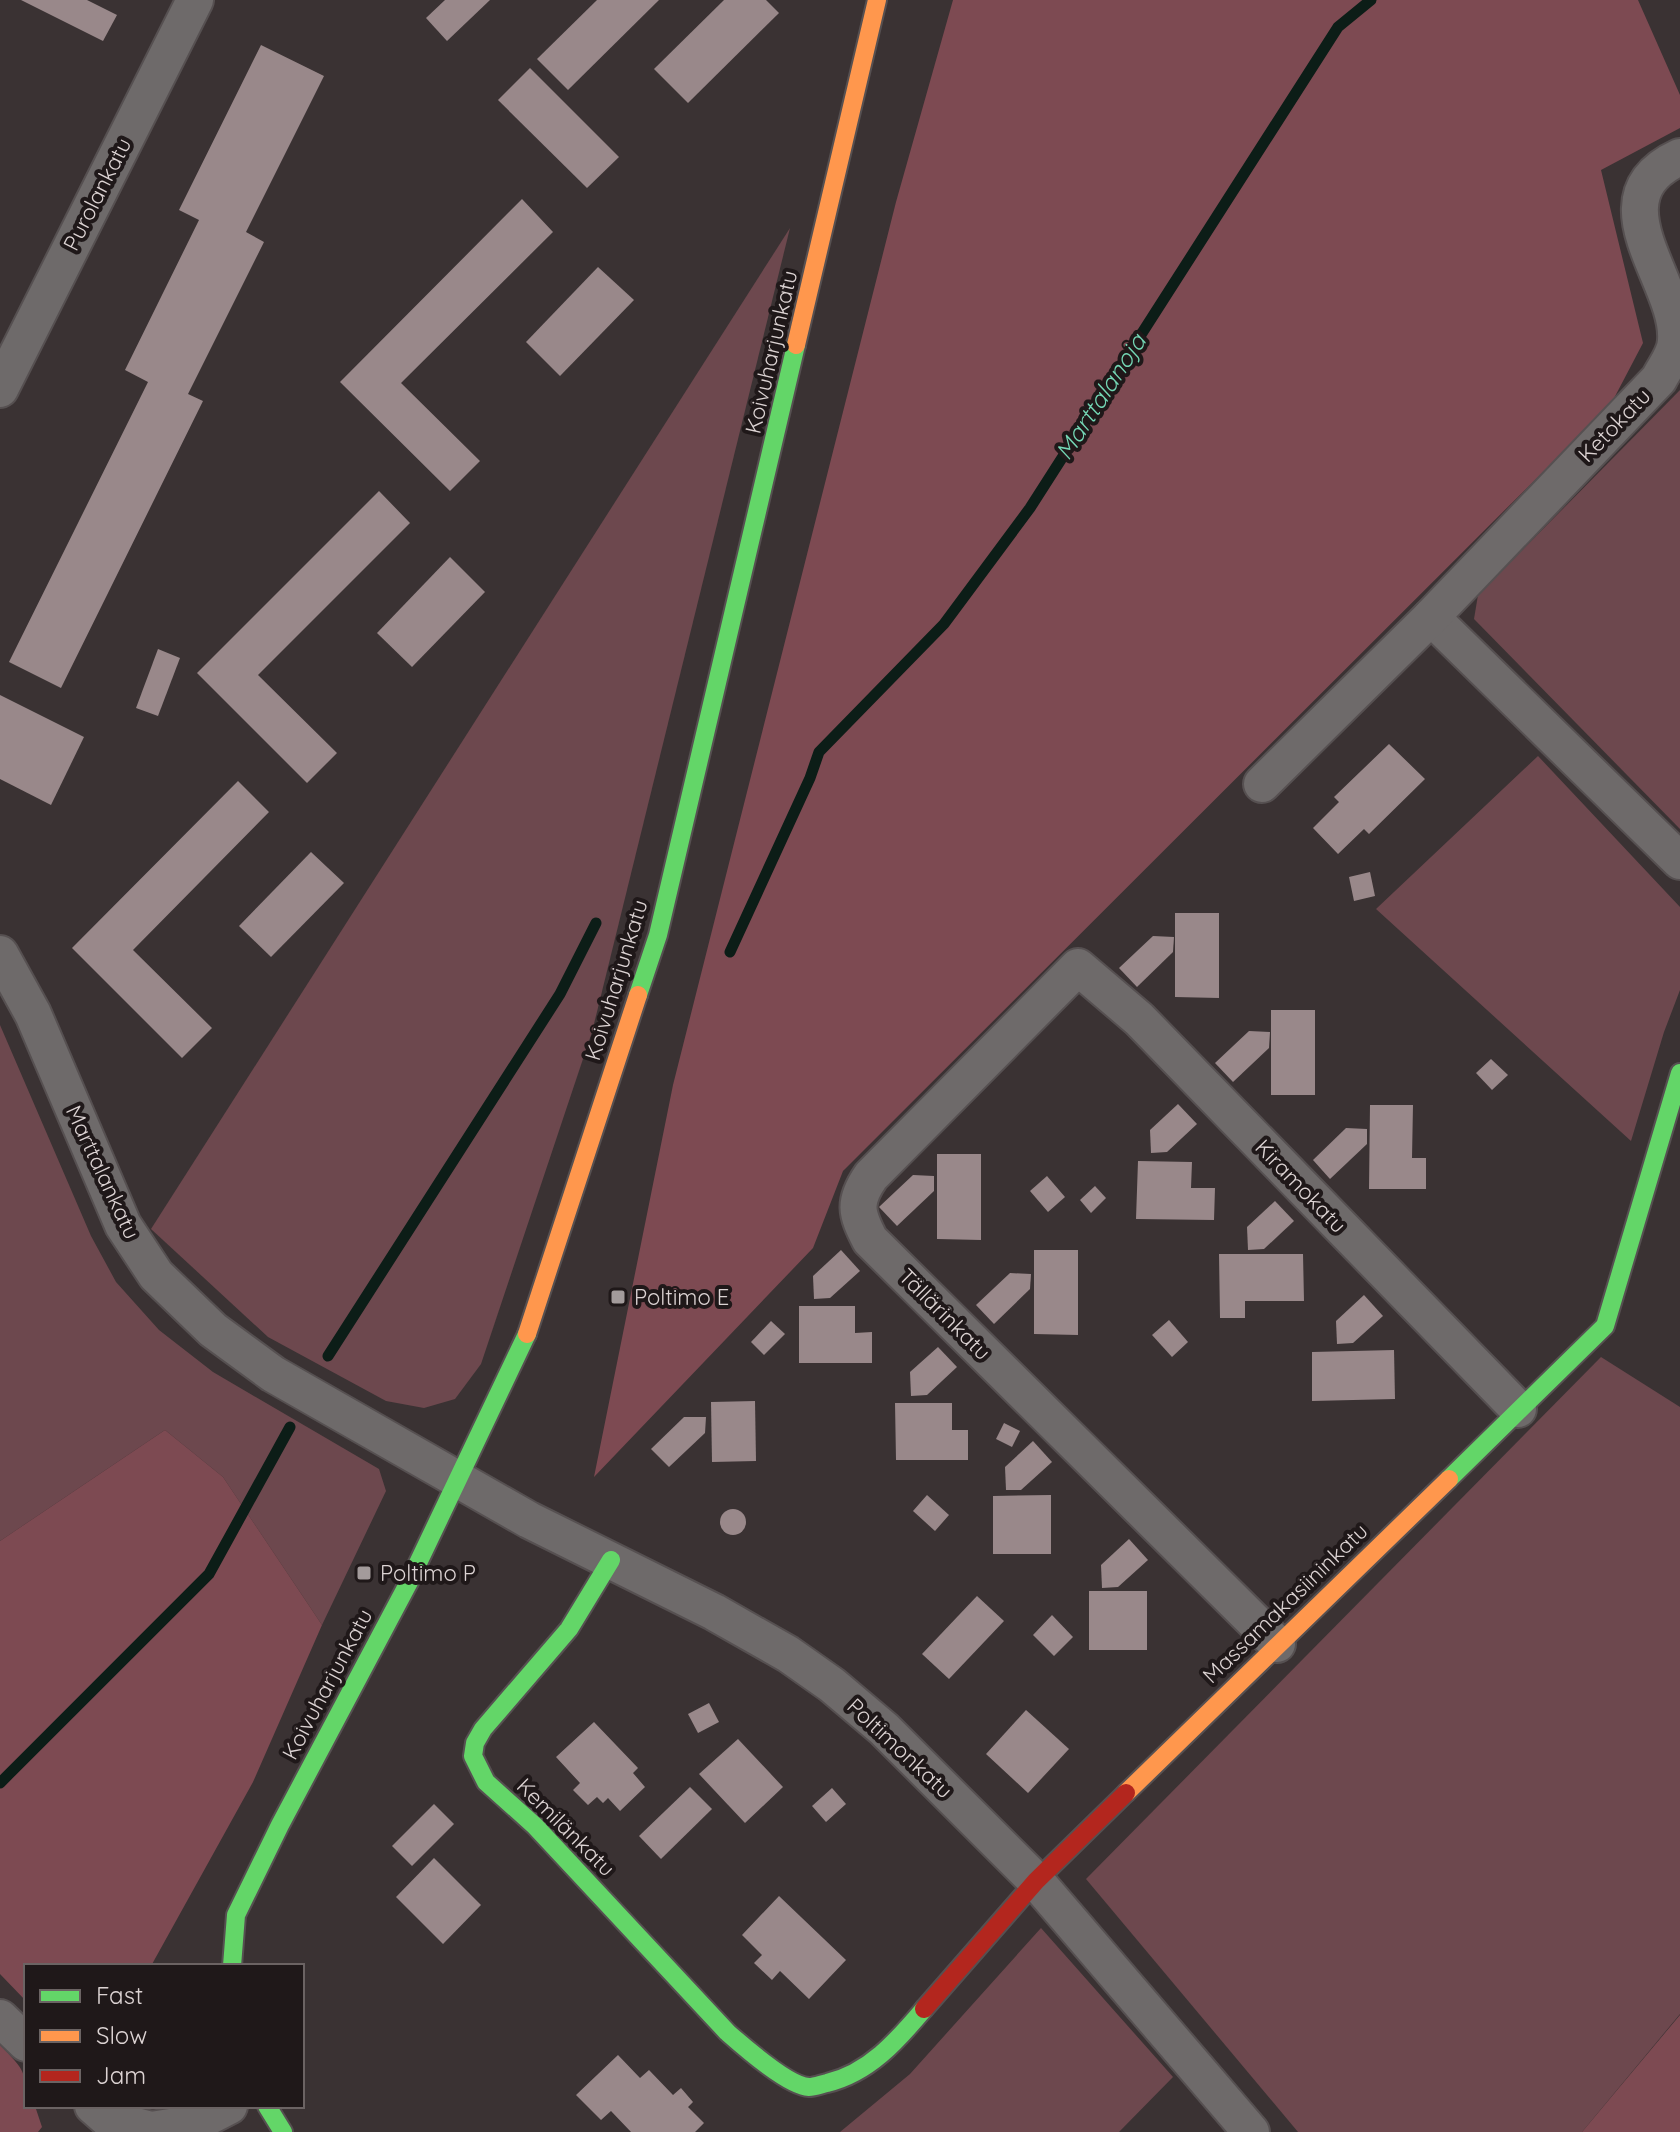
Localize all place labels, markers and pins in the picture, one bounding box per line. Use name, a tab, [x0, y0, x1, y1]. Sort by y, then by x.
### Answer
place label: Poltimo E	[634, 1283, 729, 1311]
marker: Poltimo E	[609, 1288, 627, 1306]
place label: Poltimo P	[380, 1559, 476, 1587]
marker: Poltimo P	[355, 1564, 373, 1582]

